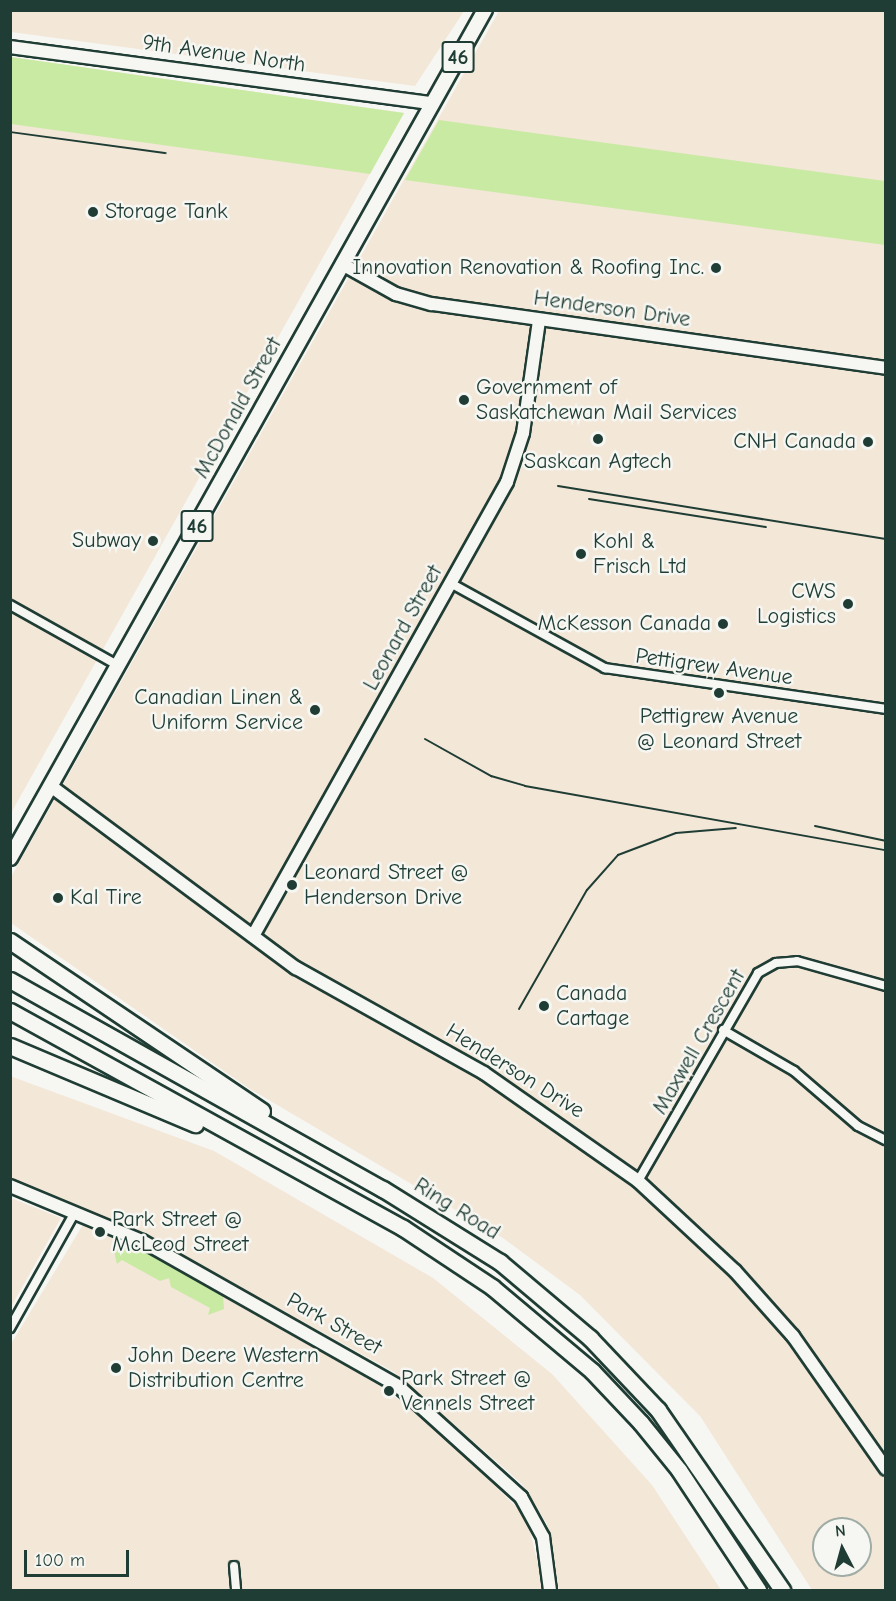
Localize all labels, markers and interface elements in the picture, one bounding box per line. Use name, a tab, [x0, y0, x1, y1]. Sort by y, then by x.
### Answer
street label: 9th Avenue North	[141, 29, 307, 79]
road number: 46	[442, 39, 474, 75]
place label: Storage Tank	[105, 199, 228, 225]
marker: Storage Tank	[86, 205, 100, 219]
place label: Innovation Renovation & Roofing Inc.	[353, 255, 704, 281]
marker: Innovation Renovation & Roofing Inc.	[709, 261, 723, 275]
street label: Henderson Drive	[532, 285, 692, 333]
street label: McDonald Street	[188, 333, 288, 483]
place label: Government of Saskatchewan Mail Services	[476, 374, 737, 426]
marker: Government of Saskatchewan Mail Services	[457, 393, 471, 407]
place label: CNH Canada	[733, 429, 856, 455]
marker: Saskcan Agtech	[591, 432, 605, 446]
marker: CNH Canada	[861, 435, 875, 449]
place label: Saskcan Agtech	[524, 449, 672, 475]
road number: 46	[180, 508, 214, 544]
place label: Subway	[72, 528, 141, 554]
place label: Kohl & Frisch Ltd	[593, 528, 687, 580]
marker: Subway	[146, 534, 160, 548]
marker: Kohl & Frisch Ltd	[574, 547, 588, 561]
street label: Leonard Street	[358, 561, 448, 695]
place label: CWS Logistics	[757, 578, 836, 630]
marker: CWS Logistics	[841, 597, 855, 611]
place label: McKesson Canada	[538, 611, 711, 637]
marker: McKesson Canada	[716, 617, 730, 631]
street label: Pettigrew Avenue	[634, 643, 794, 691]
place label: Canadian Linen & Uniform Service	[134, 684, 303, 736]
marker: Pettigrew Avenue @ Leonard Street	[712, 686, 726, 700]
marker: Canadian Linen & Uniform Service	[308, 703, 322, 717]
place label: Pettigrew Avenue @ Leonard Street	[637, 703, 801, 754]
place label: Leonard Street @ Henderson Drive	[304, 859, 469, 910]
marker: Leonard Street @ Henderson Drive	[285, 878, 299, 892]
place label: Kal Tire	[70, 885, 142, 911]
marker: Kal Tire	[51, 891, 65, 905]
street label: Maxwell Crescent	[647, 965, 751, 1119]
place label: Canada Cartage	[556, 980, 629, 1032]
marker: Canada Cartage	[537, 999, 551, 1013]
street label: Henderson Drive	[441, 1018, 589, 1124]
street label: Ring Road	[409, 1172, 505, 1246]
place label: Park Street @ McLeod Street	[112, 1206, 248, 1258]
marker: Park Street @ McLeod Street	[93, 1225, 107, 1239]
street label: Park Street	[282, 1287, 386, 1361]
place label: John Deere Western Distribution Centre	[128, 1342, 319, 1394]
marker: John Deere Western Distribution Centre	[109, 1361, 123, 1375]
place label: Park Street @ Vennels Street	[401, 1365, 534, 1416]
marker: Park Street @ Vennels Street	[382, 1384, 396, 1398]
north arrow	[812, 1517, 872, 1577]
text: N	[834, 1522, 846, 1541]
scale bar	[27, 1538, 132, 1576]
text: 100 m	[35, 1550, 85, 1571]

